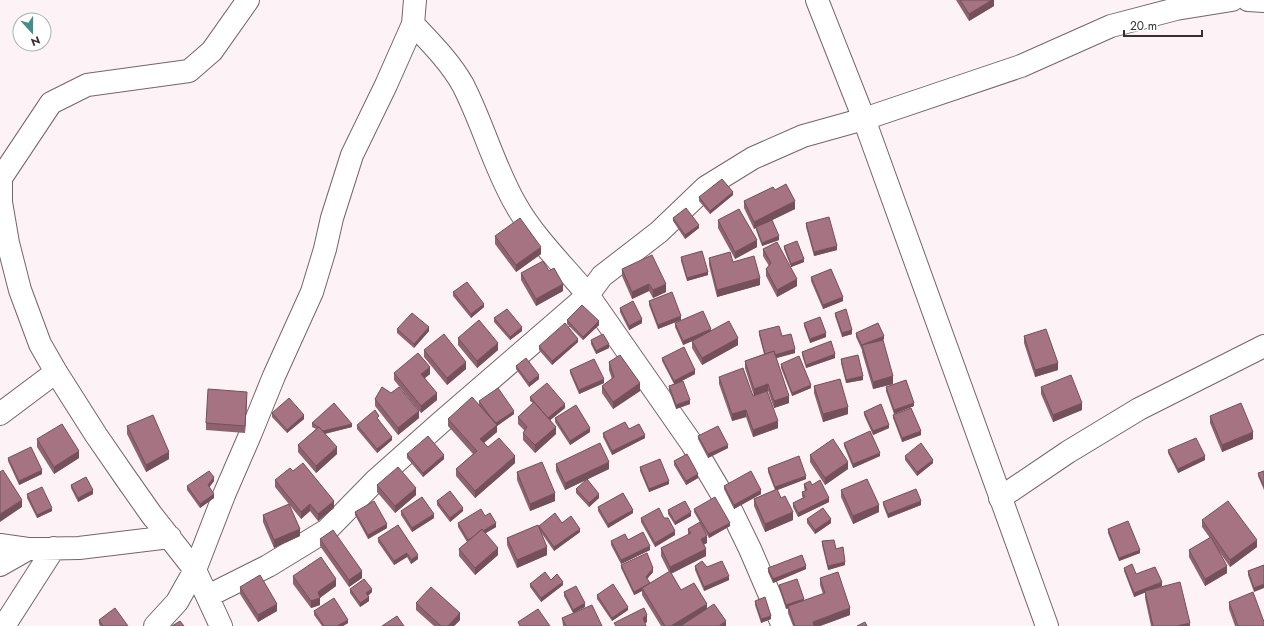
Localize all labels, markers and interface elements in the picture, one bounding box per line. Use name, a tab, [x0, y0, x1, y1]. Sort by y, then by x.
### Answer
north arrow	[12, 12, 52, 52]
scale bar	[1124, 12, 1202, 38]
text: 20 m	[1130, 17, 1157, 35]
text: N	[29, 32, 43, 50]

